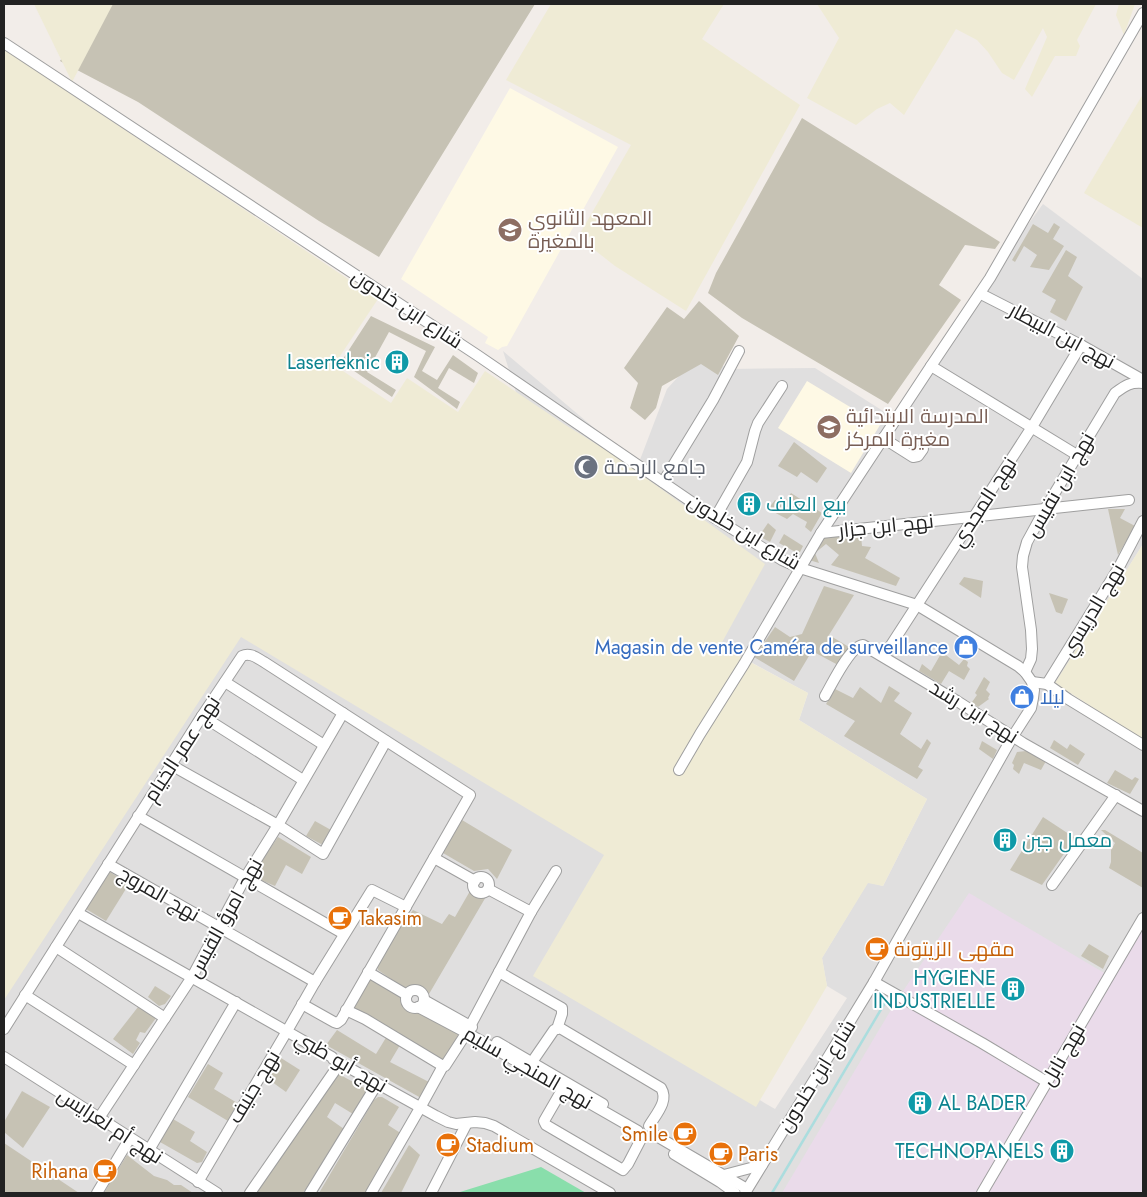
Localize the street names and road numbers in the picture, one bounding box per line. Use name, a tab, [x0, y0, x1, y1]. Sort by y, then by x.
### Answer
street label: شارع ابن خلدون	[346, 262, 468, 356]
street label: نهج ابن البيطار	[1003, 295, 1120, 376]
street label: نهج ابن نفيس	[1018, 427, 1102, 543]
street label: نهج المجدي	[944, 451, 1025, 553]
street label: شارع ابن خلدون	[682, 487, 806, 577]
street label: نهج ابن جزار	[836, 507, 935, 546]
street label: نهج الدريسي	[1054, 558, 1132, 662]
street label: نهج ابن رشد	[924, 673, 1024, 751]
street label: نهج عمر الخيام	[137, 690, 227, 808]
street label: نهج امرؤ القيس	[180, 853, 270, 983]
street label: نهج المروج	[113, 859, 205, 929]
street label: شارع ابن خلدون	[771, 1014, 863, 1138]
street label: نهج نابل	[1034, 1018, 1092, 1092]
street label: نهج المنجي سليم	[458, 1019, 598, 1118]
street label: نهج أبو ظبي	[289, 1024, 393, 1101]
street label: نهج جنيف	[221, 1045, 287, 1129]
street label: نهج أم لعرايس	[51, 1081, 169, 1171]

